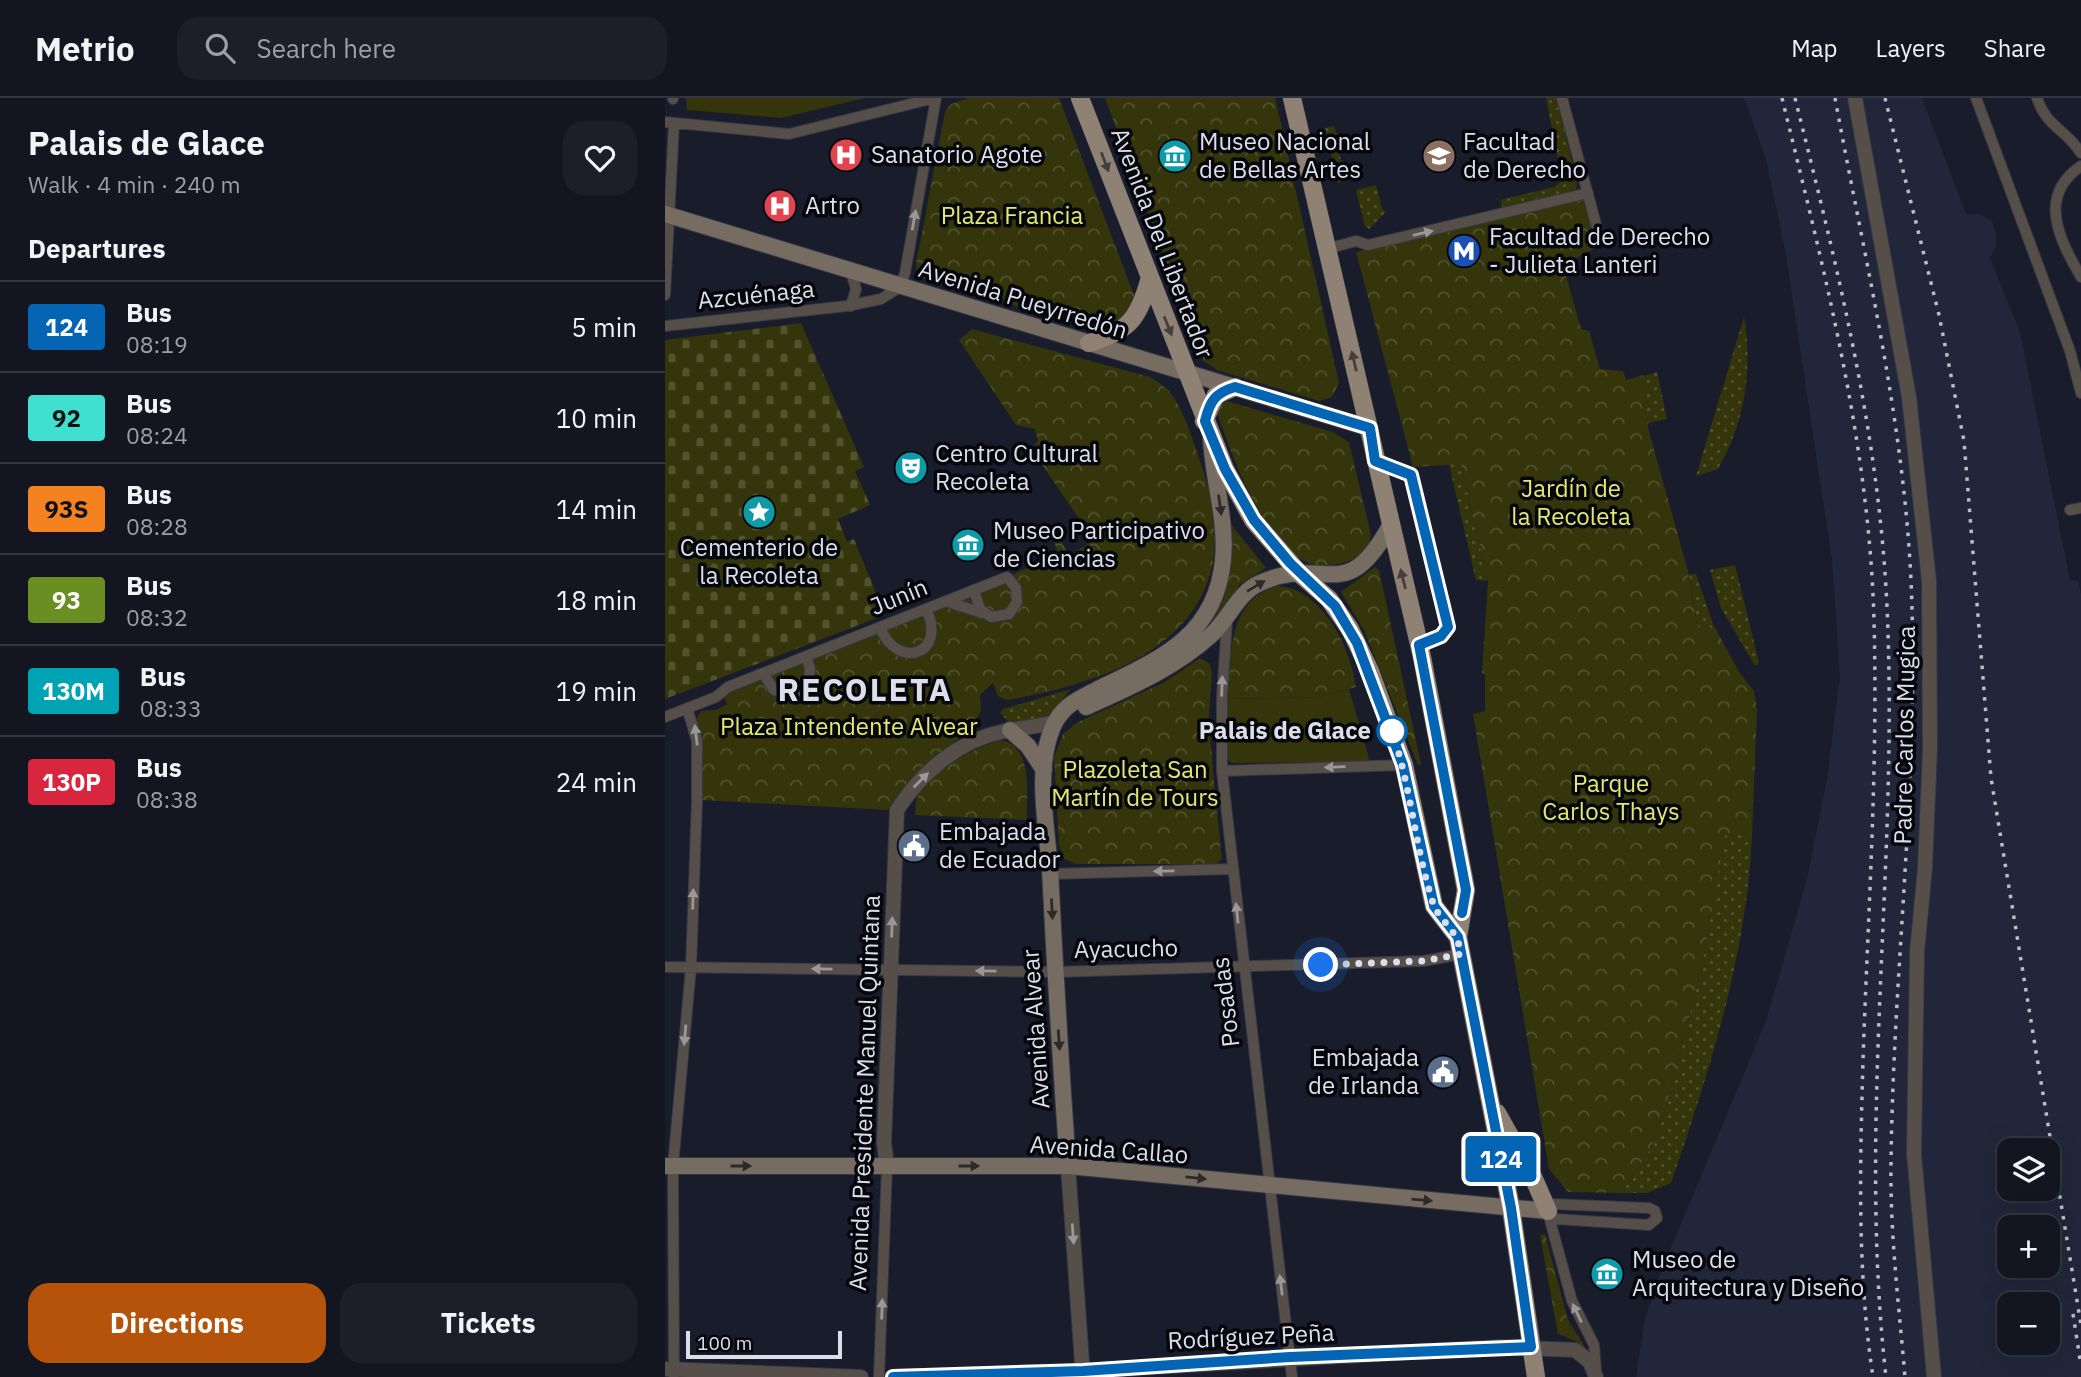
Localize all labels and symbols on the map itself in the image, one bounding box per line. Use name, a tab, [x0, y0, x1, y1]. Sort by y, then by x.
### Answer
street label: Avenida Del Libertador	[1104, 123, 1222, 363]
place label: Museo Nacional de Bellas Artes	[1199, 125, 1370, 185]
place label: Facultad de Derecho	[1463, 125, 1586, 185]
hospital icon: Sanatorio Agote	[827, 136, 865, 174]
museum icon: Museo Nacional de Bellas Artes	[1156, 137, 1194, 175]
school or university icon: Facultad de Derecho	[1420, 137, 1458, 175]
place label: Sanatorio Agote	[871, 138, 1043, 170]
one-way arrow	[1099, 151, 1110, 172]
hospital icon: Artro	[761, 187, 799, 225]
place label: Artro	[805, 189, 860, 221]
park label: Plaza Francia	[941, 199, 1083, 231]
one-way arrow	[909, 209, 920, 231]
place label: Facultad de Derecho - Julieta Lanteri	[1489, 220, 1710, 280]
one-way arrow	[1412, 227, 1434, 238]
metro station icon: Facultad de Derecho - Julieta Lanteri	[1445, 232, 1483, 270]
street label: Avenida Pueyrredón	[915, 252, 1132, 346]
street label: Azcuénaga	[696, 272, 816, 316]
one-way arrow	[1162, 315, 1173, 336]
one-way arrow	[1348, 350, 1359, 372]
place label: Centro Cultural Recoleta	[935, 437, 1098, 497]
theatre icon: Centro Cultural Recoleta	[892, 449, 930, 487]
park label: Jardín de la Recoleta	[1511, 472, 1631, 532]
place icon: Cementerio de la Recoleta	[740, 493, 778, 531]
one-way arrow	[1214, 494, 1225, 516]
place label: Museo Participativo de Ciencias	[993, 514, 1205, 574]
museum icon: Museo Participativo de Ciencias	[949, 526, 987, 564]
place label: Cementerio de la Recoleta	[680, 531, 838, 591]
one-way arrow	[1397, 567, 1408, 589]
street label: Junín	[865, 570, 932, 622]
one-way arrow	[1247, 580, 1266, 593]
street label: Padre Carlos Mugica	[1886, 625, 1922, 845]
district label: RECOLETA	[777, 668, 953, 710]
one-way arrow	[1217, 675, 1228, 697]
park label: Plaza Intendente Alvear	[720, 710, 978, 742]
place label: Palais de Glace	[1199, 714, 1371, 746]
marker: Palais de Glace	[1377, 716, 1407, 746]
one-way arrow	[690, 724, 701, 746]
park label: Plazoleta San Martín de Tours	[1051, 753, 1219, 813]
one-way arrow	[1324, 761, 1346, 772]
park label: Parque Carlos Thays	[1542, 767, 1680, 827]
one-way arrow	[912, 771, 929, 788]
place label: Embajada de Ecuador	[939, 815, 1060, 875]
public building icon: Embajada de Ecuador	[895, 827, 933, 865]
one-way arrow	[1152, 865, 1174, 877]
one-way arrow	[688, 887, 699, 909]
street label: Avenida Presidente Manuel Quintana	[841, 894, 887, 1292]
one-way arrow	[1046, 898, 1057, 920]
one-way arrow	[1231, 902, 1242, 924]
one-way arrow	[887, 915, 898, 937]
street label: Ayacucho	[1074, 931, 1178, 965]
your location	[1303, 947, 1338, 982]
street label: Avenida Alvear	[1013, 948, 1057, 1110]
street label: Posadas	[1204, 955, 1246, 1049]
one-way arrow	[811, 963, 833, 975]
one-way arrow	[975, 966, 997, 977]
one-way arrow	[679, 1024, 690, 1046]
one-way arrow	[1054, 1030, 1065, 1052]
place label: Embajada de Irlanda	[1308, 1041, 1419, 1101]
public building icon: Embajada de Irlanda	[1424, 1053, 1462, 1091]
street label: Avenida Callao	[1029, 1128, 1189, 1170]
line badge: 124	[1461, 1136, 1541, 1182]
one-way arrow	[731, 1160, 753, 1172]
one-way arrow	[958, 1160, 980, 1172]
one-way arrow	[1185, 1173, 1207, 1184]
one-way arrow	[1412, 1194, 1434, 1205]
one-way arrow	[1068, 1223, 1079, 1245]
place label: Museo de Arquitectura y Diseño	[1632, 1243, 1864, 1303]
museum icon: Museo de Arquitectura y Diseño	[1588, 1255, 1626, 1293]
one-way arrow	[1275, 1274, 1286, 1296]
one-way arrow	[876, 1298, 887, 1320]
one-way arrow	[1572, 1303, 1583, 1323]
street label: Rodríguez Peña	[1167, 1316, 1335, 1356]
scale bar	[686, 1328, 842, 1360]

